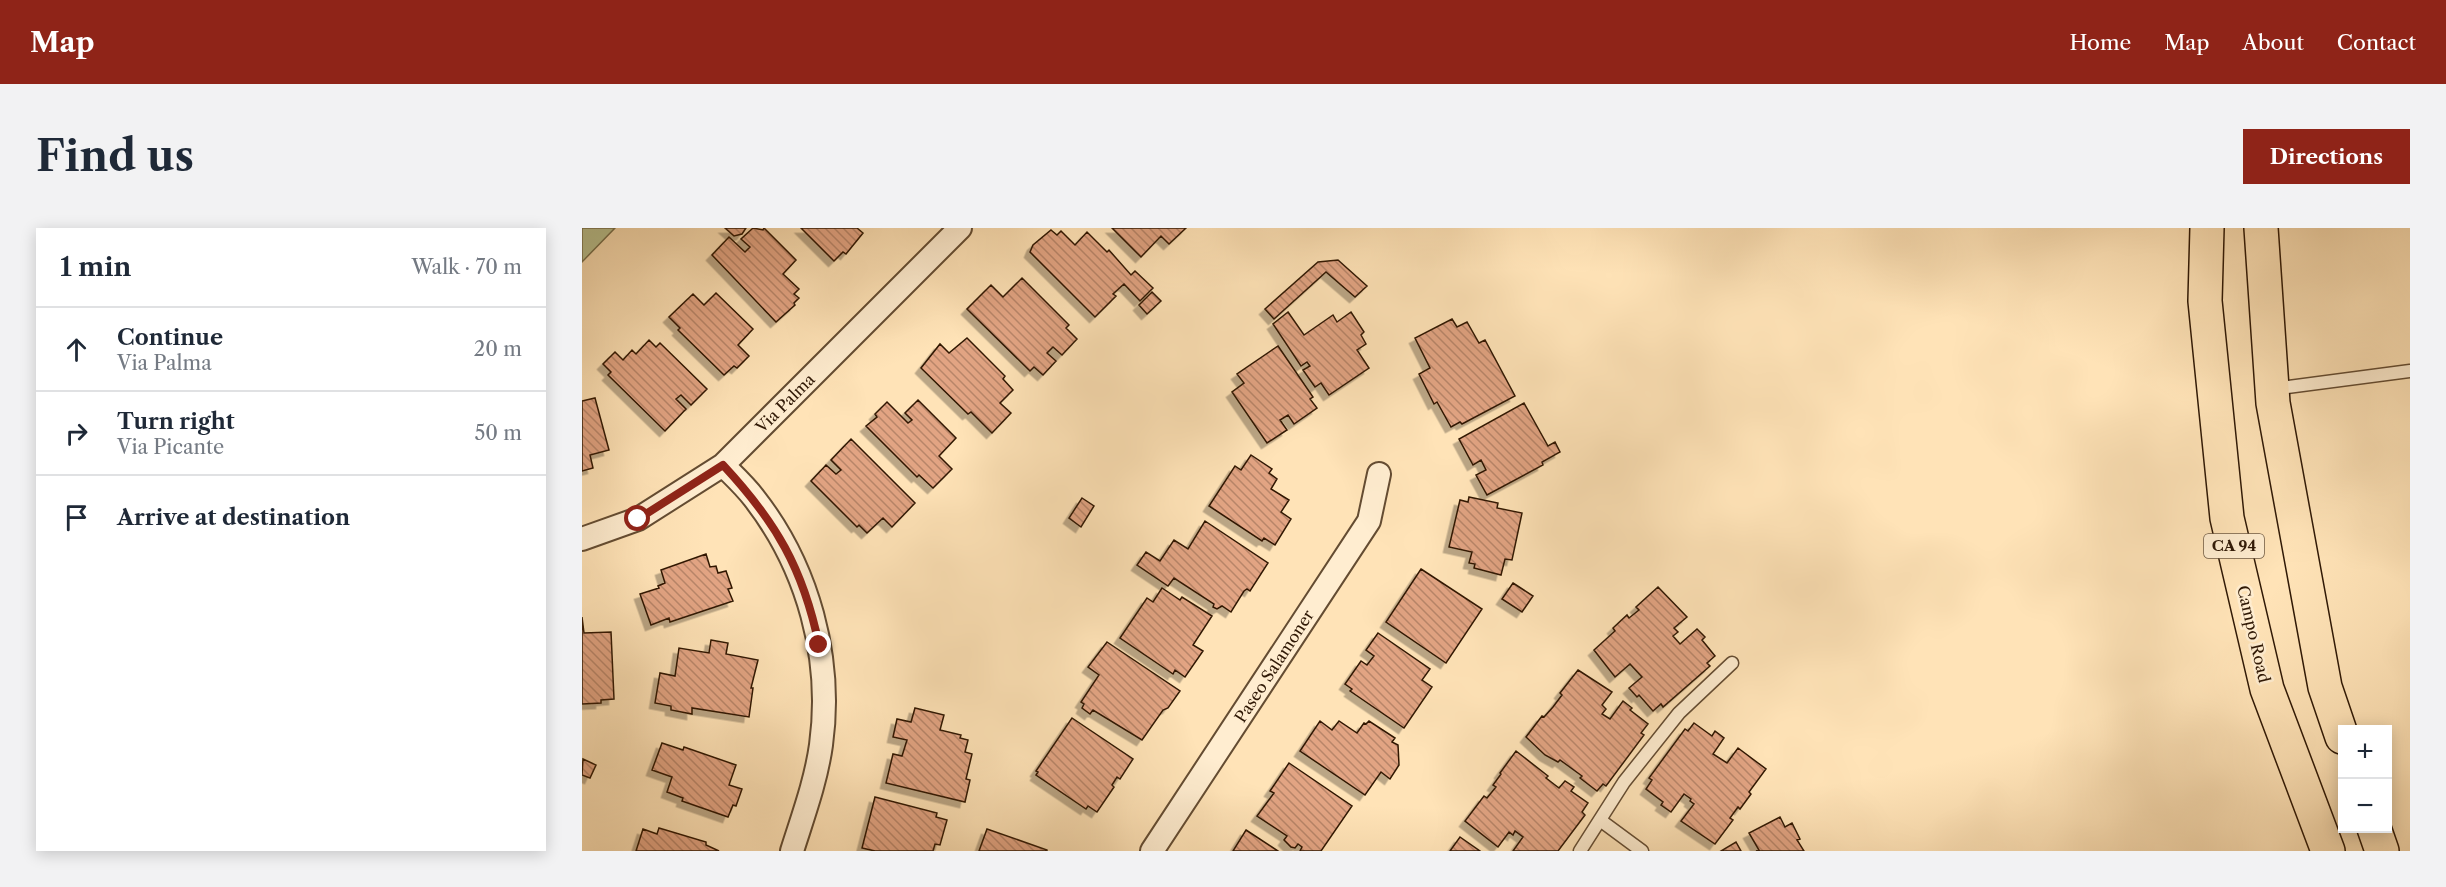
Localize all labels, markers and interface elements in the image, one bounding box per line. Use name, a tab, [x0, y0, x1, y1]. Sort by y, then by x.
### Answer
text: Map	[30, 25, 94, 59]
text: Home	[2070, 30, 2131, 55]
text: Map	[2164, 30, 2209, 55]
text: About	[2242, 30, 2304, 55]
text: Contact	[2337, 30, 2416, 55]
button: Directions	[2243, 129, 2410, 184]
text: Find us	[36, 130, 194, 182]
text: 1 min	[60, 251, 131, 283]
text: Walk · 70 m	[411, 255, 522, 279]
text: Continue	[117, 324, 223, 351]
icon: ahead	[60, 333, 93, 366]
text: 20 m	[474, 337, 522, 361]
text: Via Palma	[117, 351, 212, 375]
street label: Via Palma	[750, 369, 819, 438]
text: Turn right	[117, 408, 235, 435]
icon: right	[60, 417, 93, 450]
text: 50 m	[475, 421, 522, 445]
text: Via Picante	[117, 435, 224, 459]
icon: arrive	[60, 501, 93, 534]
text: Arrive at destination	[117, 504, 350, 531]
route start	[624, 505, 650, 531]
road number: CA 94	[2204, 534, 2264, 558]
street label: Campo Road	[2233, 583, 2275, 685]
street label: Paseo Salamoner	[1230, 606, 1318, 726]
route end	[805, 631, 831, 657]
map controls	[2338, 725, 2392, 833]
button: +	[2338, 725, 2392, 779]
button: −	[2338, 779, 2392, 833]

